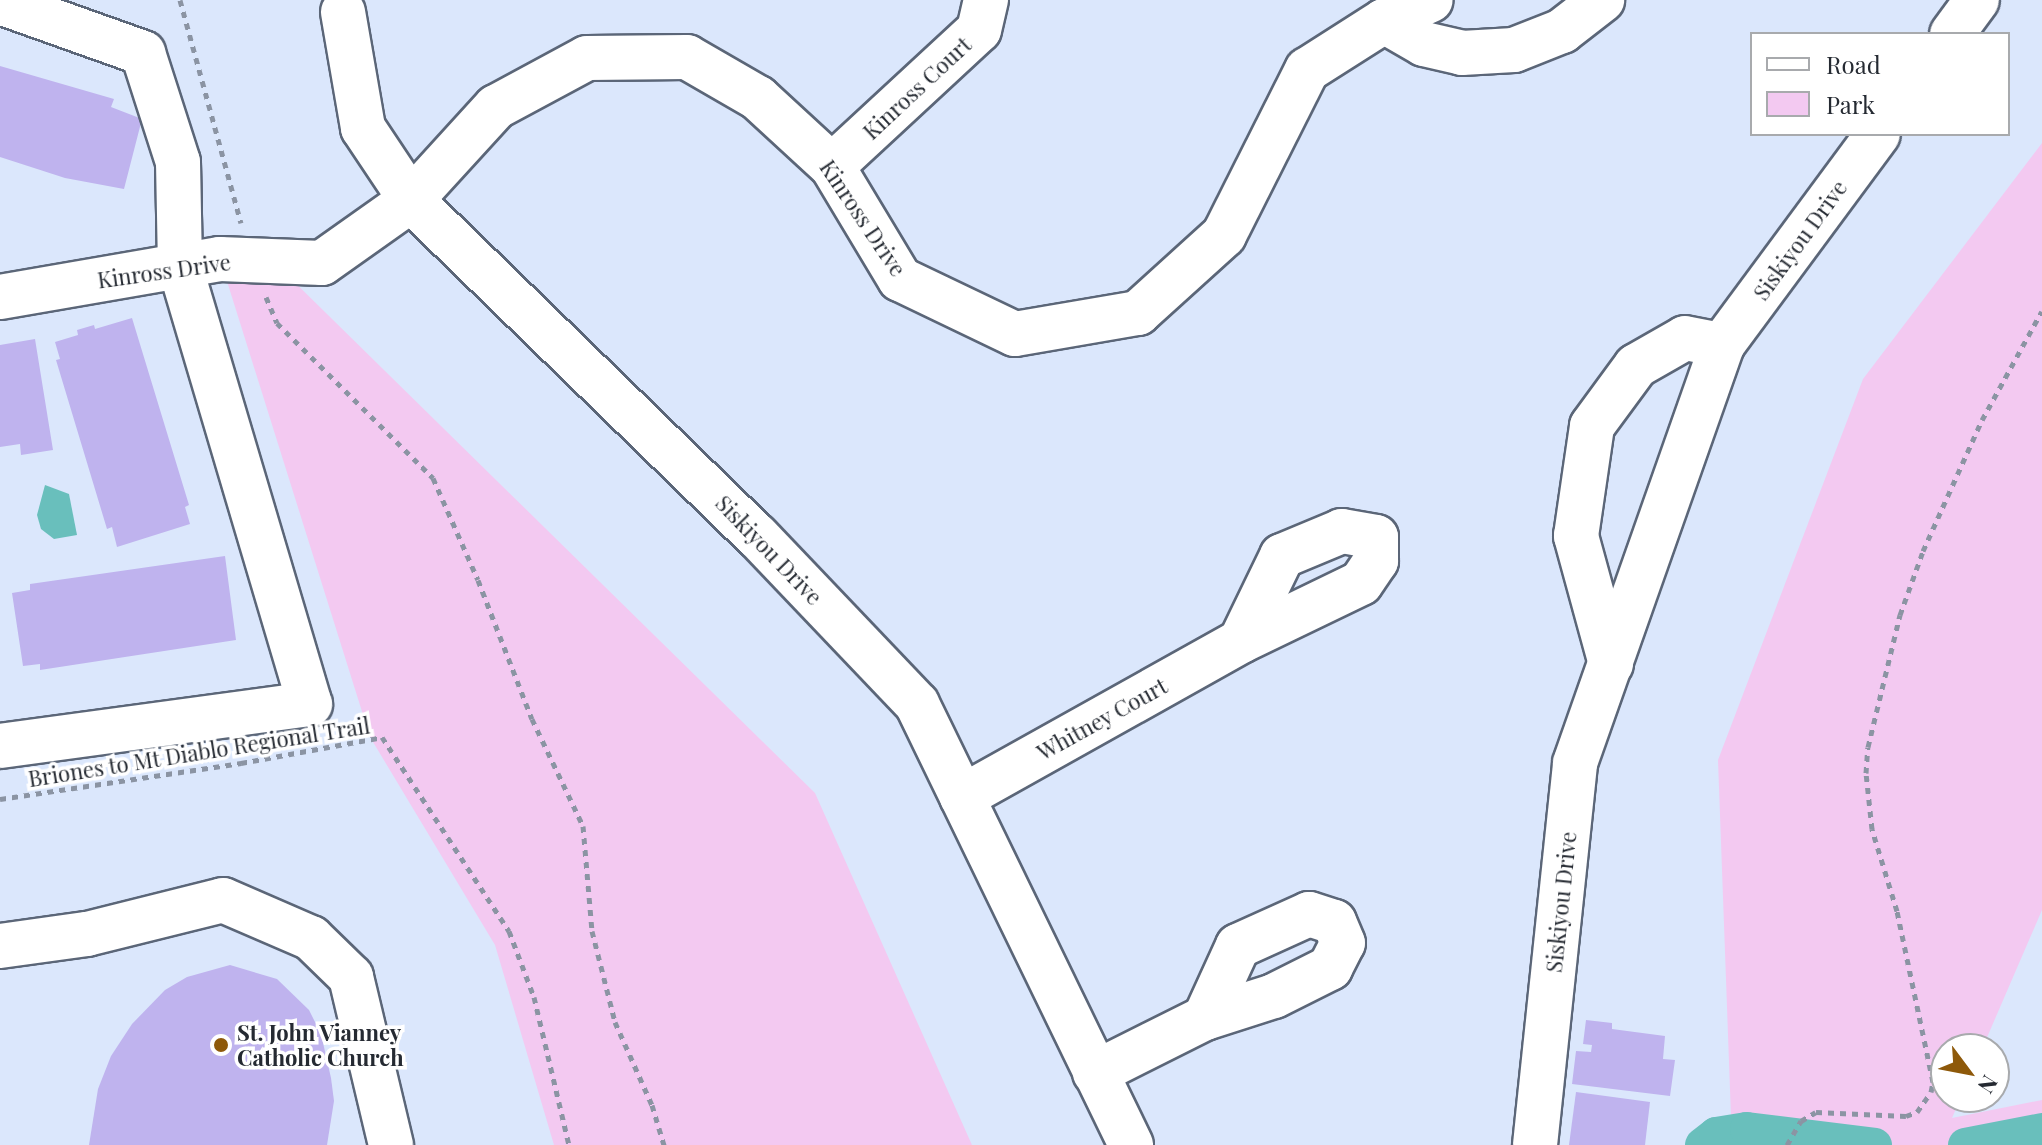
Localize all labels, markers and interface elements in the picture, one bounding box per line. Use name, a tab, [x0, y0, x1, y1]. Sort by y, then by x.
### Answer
street label: Kinross Court	[857, 31, 977, 145]
legend	[1750, 32, 2010, 136]
text: Road	[1826, 48, 1881, 80]
text: Park	[1826, 88, 1875, 120]
street label: Kinross Drive	[814, 155, 912, 281]
street label: Siskiyou Drive	[1748, 175, 1852, 305]
street label: Kinross Drive	[96, 249, 232, 293]
street label: Siskiyou Drive	[710, 490, 828, 610]
street label: Whitney Court	[1032, 672, 1172, 766]
street label: Briones to Mt Diablo Regional Trail	[26, 712, 372, 792]
street label: Siskiyou Drive	[1540, 830, 1582, 974]
place label: St. John Vianney Catholic Church	[237, 1019, 404, 1070]
north arrow	[1930, 1033, 2010, 1113]
marker: St. John Vianney Catholic Church	[212, 1036, 230, 1054]
text: N	[1972, 1070, 2006, 1099]

